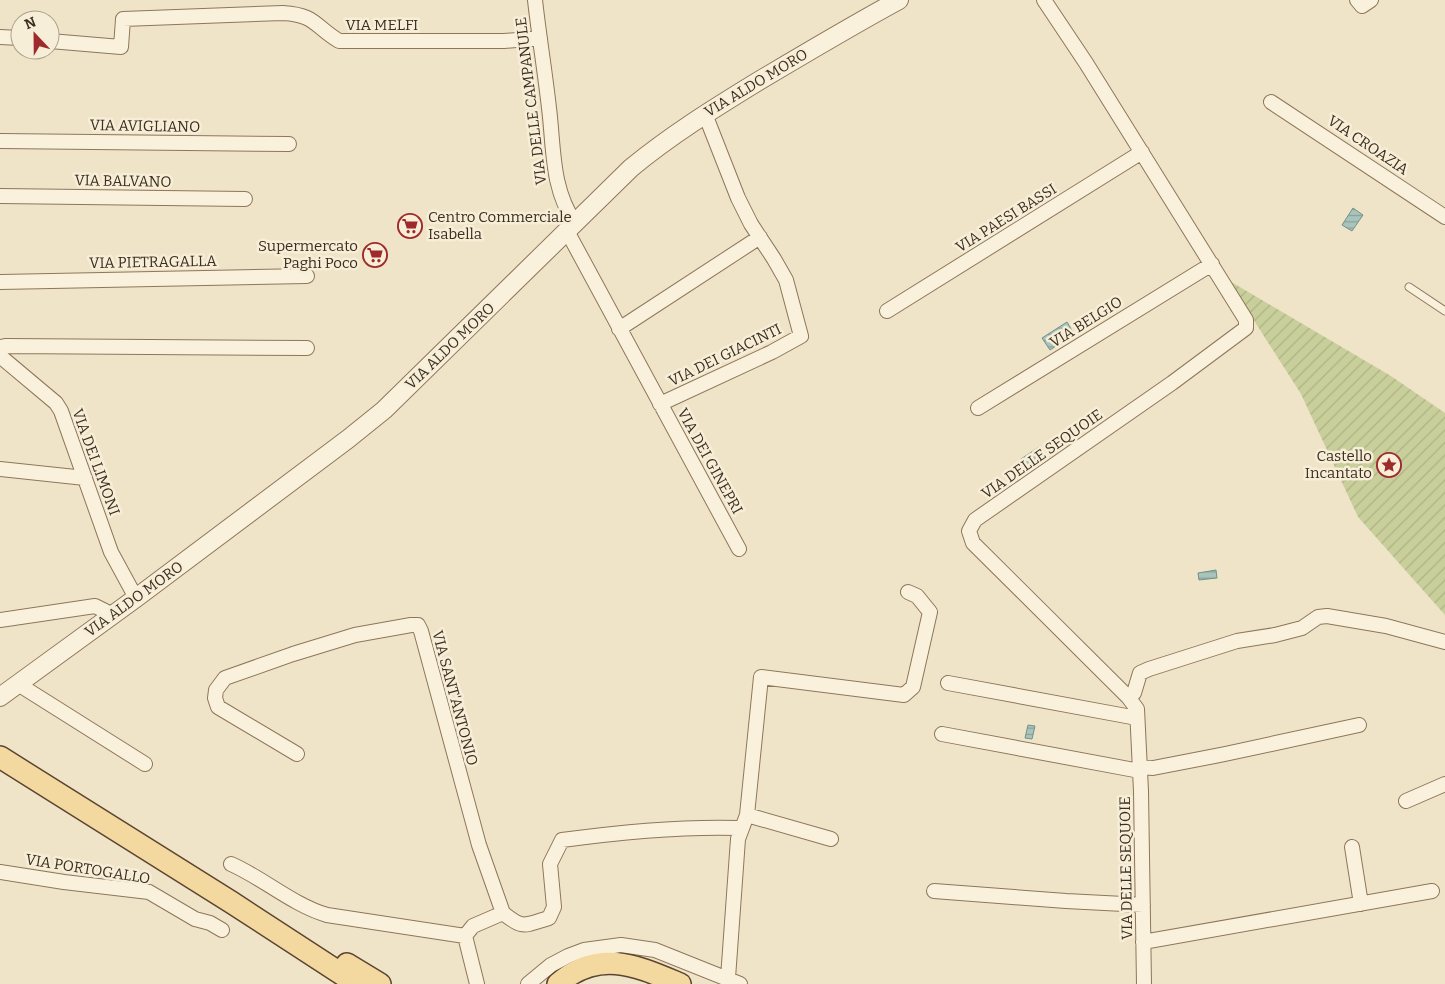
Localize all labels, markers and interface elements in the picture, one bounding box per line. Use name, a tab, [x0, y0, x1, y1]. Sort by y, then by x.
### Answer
north arrow	[10, 10, 60, 60]
text: N	[22, 13, 39, 33]
street label: VIA MELFI	[346, 16, 418, 34]
street label: VIA DELLE CAMPANULE	[512, 16, 550, 186]
street label: VIA ALDO MORO	[701, 45, 811, 121]
street label: VIA CROAZIA	[1324, 111, 1412, 179]
street label: VIA AVIGLIANO	[90, 116, 200, 136]
street label: VIA BALVANO	[74, 171, 172, 191]
street label: VIA PAESI BASSI	[952, 180, 1060, 256]
place label: Centro Commerciale Isabella	[428, 208, 572, 243]
supermarket icon: Centro Commerciale Isabella	[397, 213, 423, 239]
place label: Supermercato Paghi Poco	[258, 237, 358, 272]
supermarket icon: Supermercato Paghi Poco	[362, 242, 388, 268]
street label: VIA PIETRAGALLA	[89, 252, 217, 272]
street label: VIA BELGIO	[1046, 293, 1126, 351]
street label: VIA ALDO MORO	[402, 299, 498, 393]
street label: VIA DEI GIACINTI	[666, 320, 784, 390]
street label: VIA DEI GINEPRI	[673, 405, 747, 517]
street label: VIA DELLE SEQUOIE	[978, 405, 1106, 503]
street label: VIA DEI LIMONI	[68, 406, 124, 518]
place label: Castello Incantato	[1305, 447, 1372, 482]
place icon: Castello Incantato	[1376, 452, 1402, 478]
street label: VIA ALDO MORO	[81, 557, 187, 641]
street label: VIA SANT'ANTONIO	[428, 628, 482, 768]
street label: VIA DELLE SEQUOIE	[1116, 796, 1136, 940]
street label: VIA PORTOGALLO	[24, 850, 152, 888]

